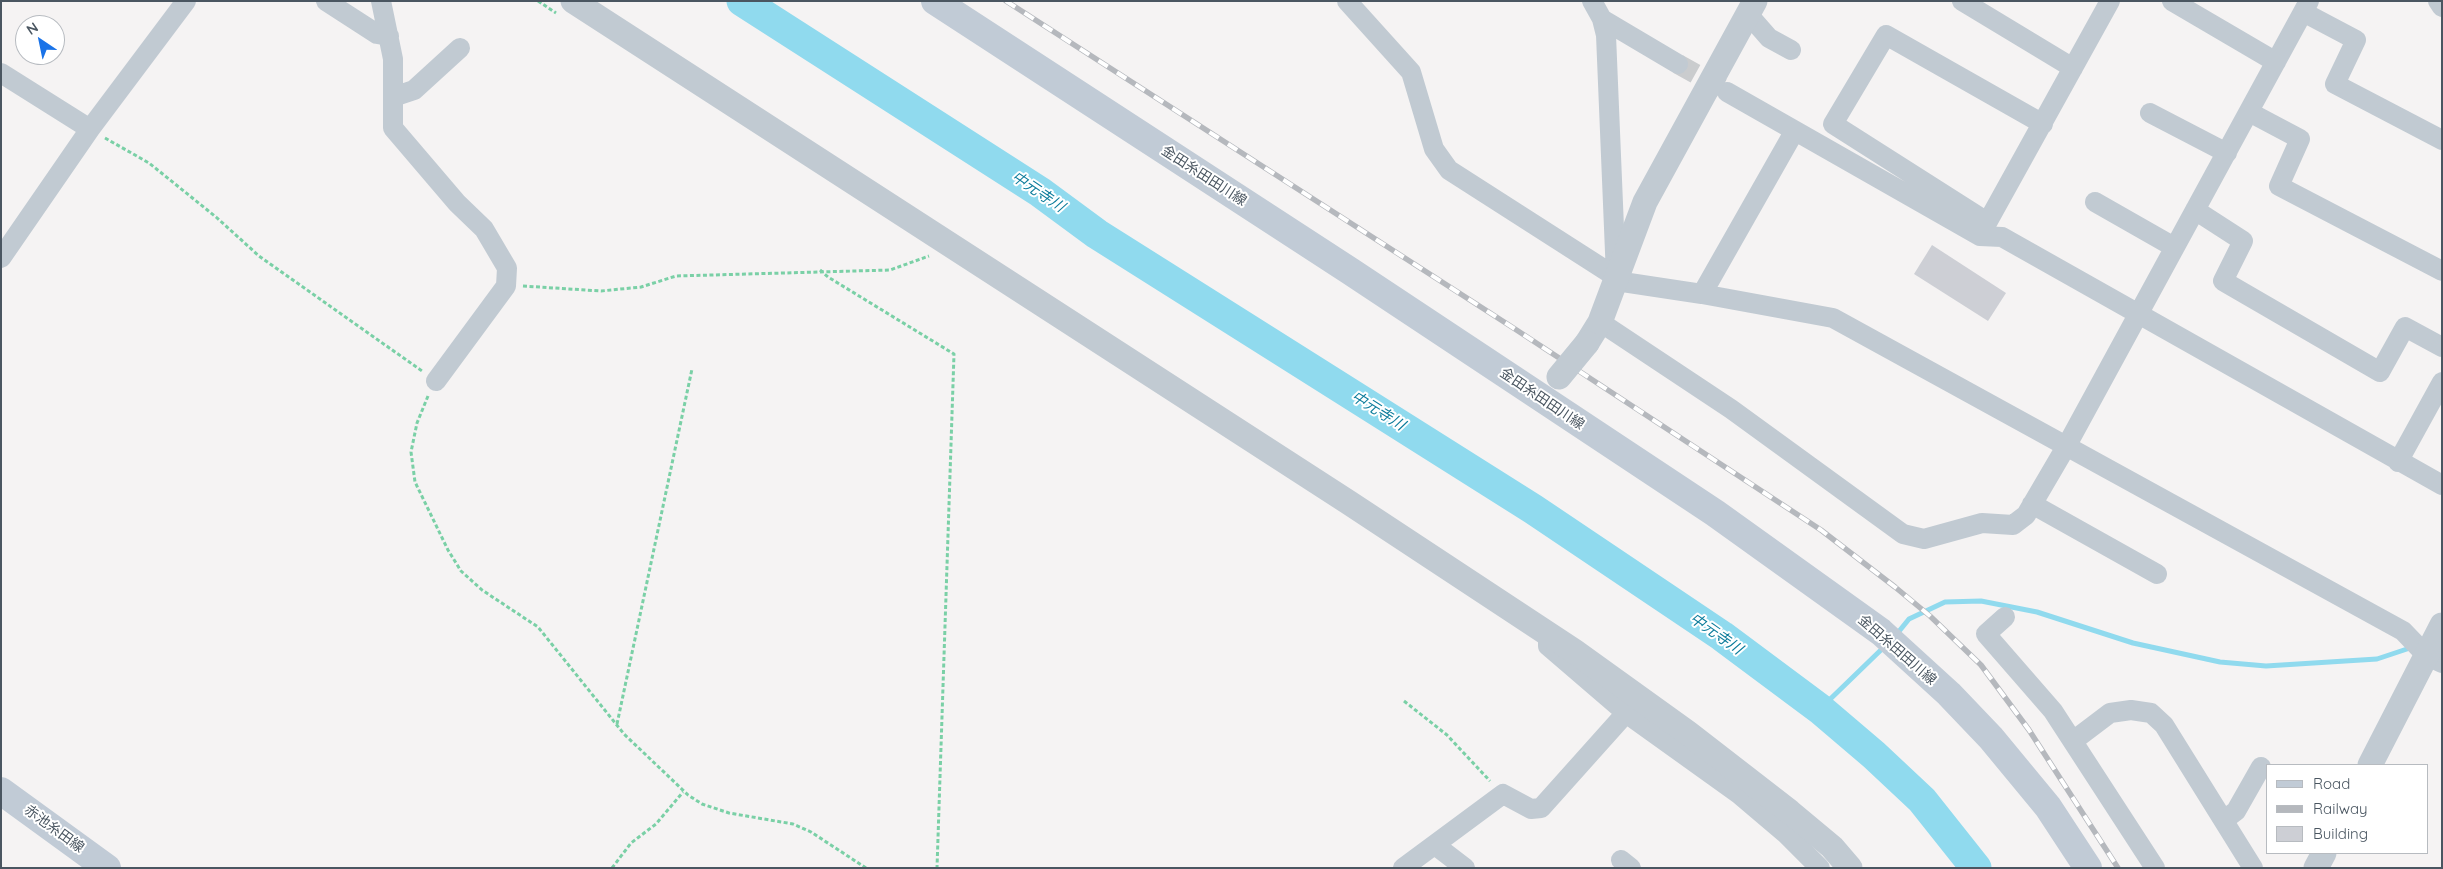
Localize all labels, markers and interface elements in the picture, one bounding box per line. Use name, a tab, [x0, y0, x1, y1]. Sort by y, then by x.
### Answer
north arrow	[15, 15, 65, 65]
text: N	[23, 18, 41, 39]
street label: 金田糸田田川線	[1158, 142, 1250, 210]
water label: 中元寺川	[1008, 168, 1068, 216]
street label: 金田糸田田川線	[1497, 365, 1587, 433]
water label: 中元寺川	[1348, 387, 1408, 435]
water label: 中元寺川	[1686, 609, 1746, 659]
street label: 金田糸田田川線	[1855, 612, 1939, 688]
legend	[2266, 764, 2428, 854]
text: Road	[2313, 774, 2350, 793]
text: Railway	[2313, 799, 2368, 818]
street label: 赤池糸田線	[21, 802, 87, 856]
text: Building	[2313, 824, 2368, 843]

